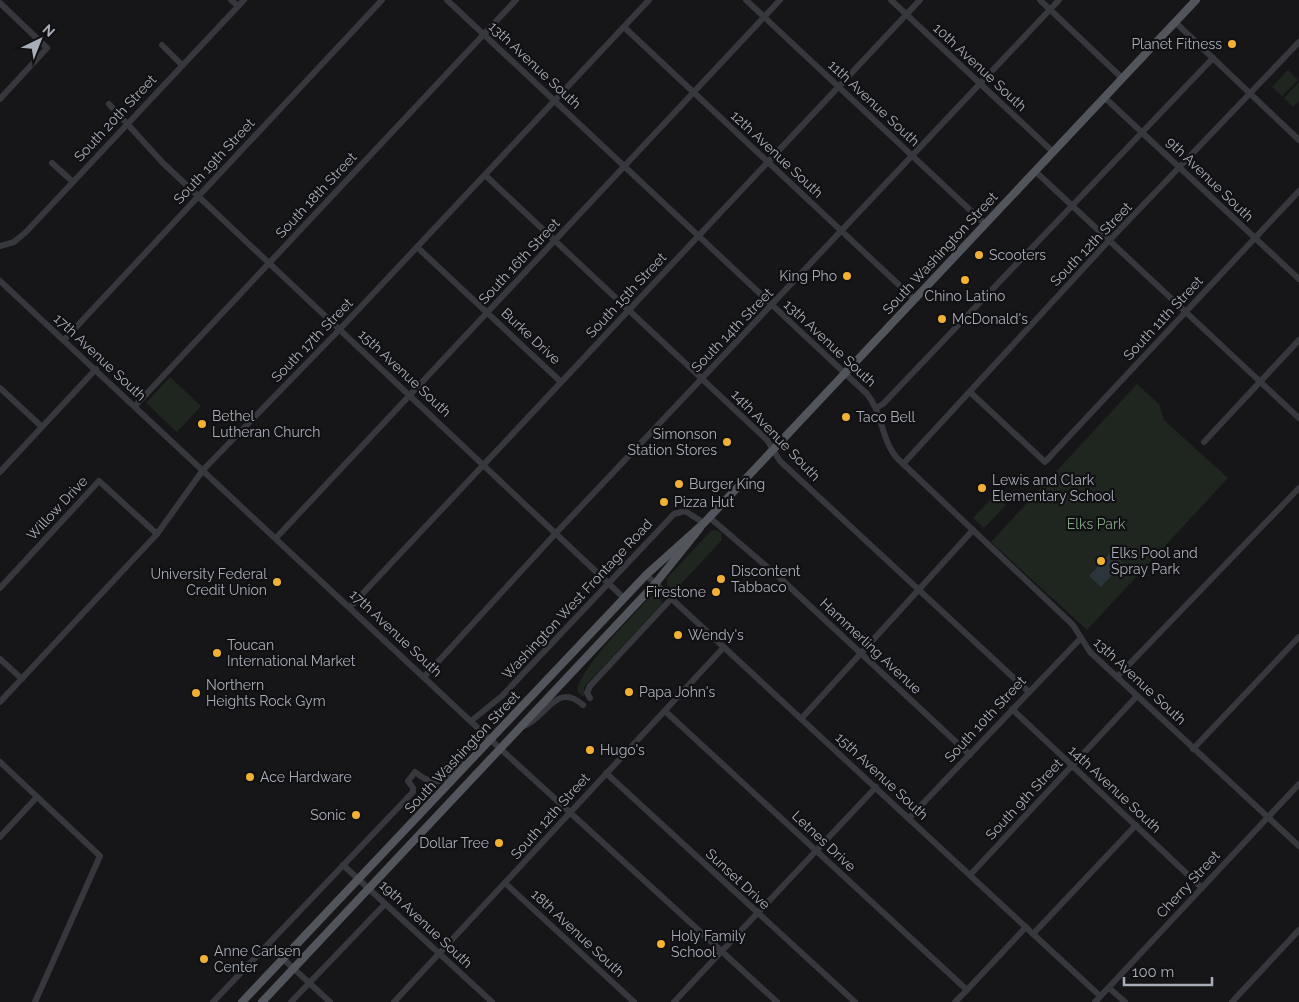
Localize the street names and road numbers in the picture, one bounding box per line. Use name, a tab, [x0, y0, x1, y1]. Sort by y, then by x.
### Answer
street label: 13th Avenue South	[486, 18, 584, 112]
street label: 10th Avenue South	[930, 20, 1030, 114]
street label: 11th Avenue South	[825, 57, 923, 149]
street label: South 20th Street	[71, 71, 159, 165]
street label: 12th Avenue South	[728, 107, 826, 201]
street label: South 19th Street	[170, 115, 258, 207]
street label: 9th Avenue South	[1163, 133, 1257, 225]
street label: South 18th Street	[272, 149, 360, 241]
street label: South Washington Street	[879, 189, 1001, 317]
street label: South 12th Street	[1047, 199, 1135, 289]
street label: South 16th Street	[475, 215, 563, 307]
street label: South 15th Street	[582, 249, 670, 341]
street label: South 11th Street	[1120, 273, 1206, 363]
street label: South 14th Street	[688, 284, 776, 375]
street label: South 17th Street	[268, 295, 356, 385]
street label: 13th Avenue South	[781, 296, 879, 390]
street label: Burke Drive	[498, 305, 564, 367]
street label: 17th Avenue South	[51, 310, 149, 404]
street label: 15th Avenue South	[356, 326, 454, 420]
street label: 14th Avenue South	[728, 386, 824, 484]
street label: Willow Drive	[23, 473, 91, 543]
street label: Washington West Frontage Road	[499, 516, 655, 682]
street label: 17th Avenue South	[347, 586, 445, 680]
street label: Hammerling Avenue	[817, 595, 925, 697]
street label: 13th Avenue South	[1091, 634, 1189, 728]
street label: South 10th Street	[941, 673, 1029, 765]
street label: South Washington Street	[401, 688, 523, 816]
street label: 15th Avenue South	[833, 729, 931, 823]
street label: 14th Avenue South	[1066, 742, 1164, 836]
street label: South 9th Street	[982, 755, 1066, 843]
street label: South 12th Street	[507, 770, 593, 862]
street label: Letnes Drive	[789, 808, 859, 874]
street label: Sunset Drive	[703, 845, 773, 913]
street label: Cherry Street	[1153, 847, 1223, 921]
street label: 19th Avenue South	[376, 877, 476, 971]
street label: 18th Avenue South	[528, 886, 628, 980]

